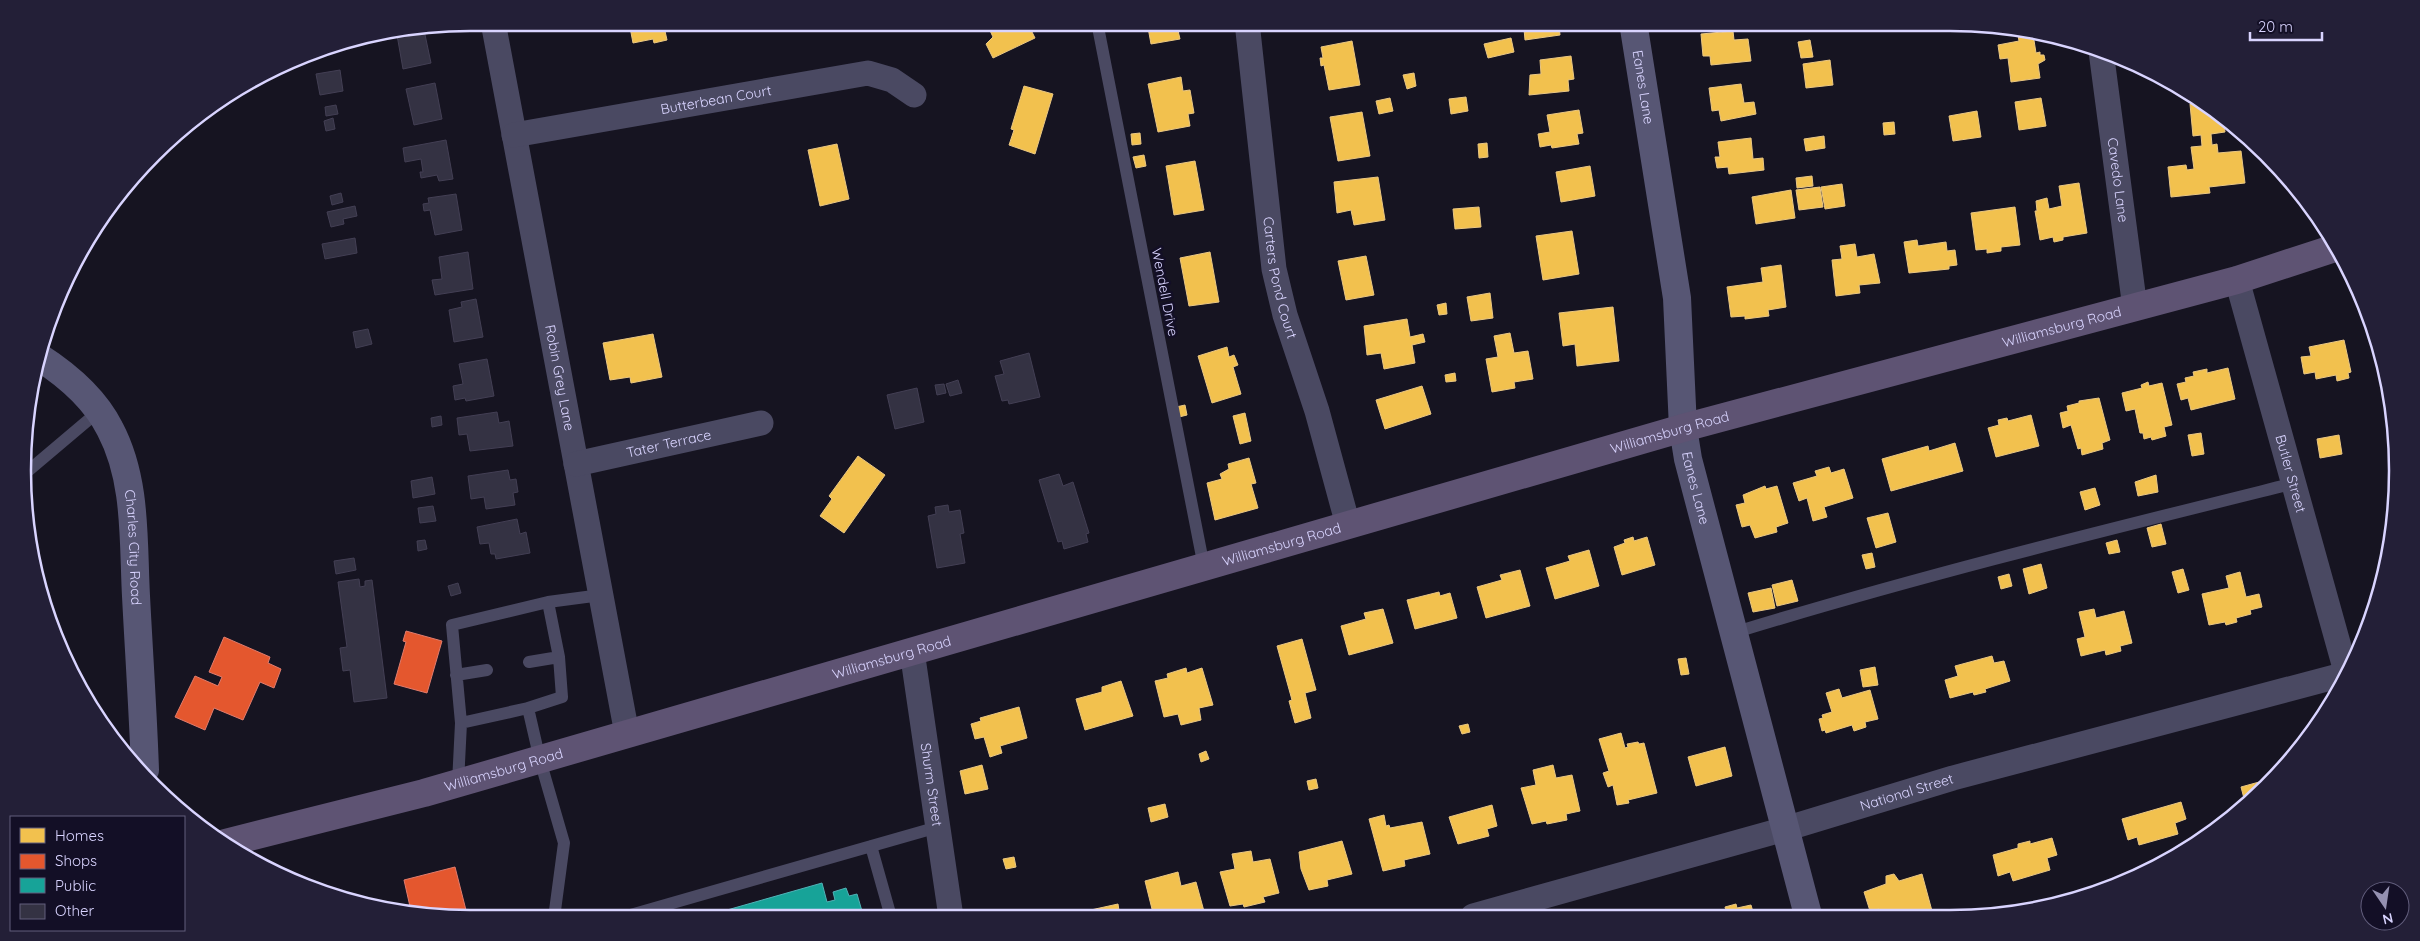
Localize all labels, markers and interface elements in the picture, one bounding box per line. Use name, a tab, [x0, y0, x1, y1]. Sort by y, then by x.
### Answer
scale bar	[2250, 10, 2322, 42]
text: 20 m	[2258, 17, 2293, 36]
street label: Eanes Lane	[1629, 49, 1658, 126]
street label: Butterbean Court	[659, 81, 773, 118]
street label: Cavedo Lane	[2104, 136, 2133, 224]
street label: Carters Pond Court	[1259, 216, 1301, 341]
street label: Wendell Drive	[1148, 246, 1182, 338]
street label: Williamsburg Road	[2000, 302, 2123, 351]
street label: Robin Grey Lane	[541, 323, 579, 432]
street label: Williamsburg Road	[1608, 407, 1731, 458]
street label: Tater Terrace	[625, 425, 713, 462]
street label: Butler Street	[2271, 433, 2310, 515]
street label: Eanes Lane	[1678, 450, 1714, 527]
street label: Charles City Road	[120, 488, 145, 606]
street label: Williamsburg Road	[1220, 519, 1343, 570]
street label: Williamsburg Road	[830, 632, 953, 683]
street label: Shurm Street	[917, 742, 947, 828]
street label: Williamsburg Road	[442, 744, 565, 796]
street label: National Street	[1858, 769, 1956, 815]
legend	[10, 816, 185, 931]
text: Homes	[55, 826, 104, 845]
text: Shops	[55, 851, 97, 870]
text: Public	[55, 876, 96, 895]
north arrow	[2360, 881, 2410, 931]
text: Other	[55, 901, 95, 920]
text: N	[2381, 909, 2395, 929]

